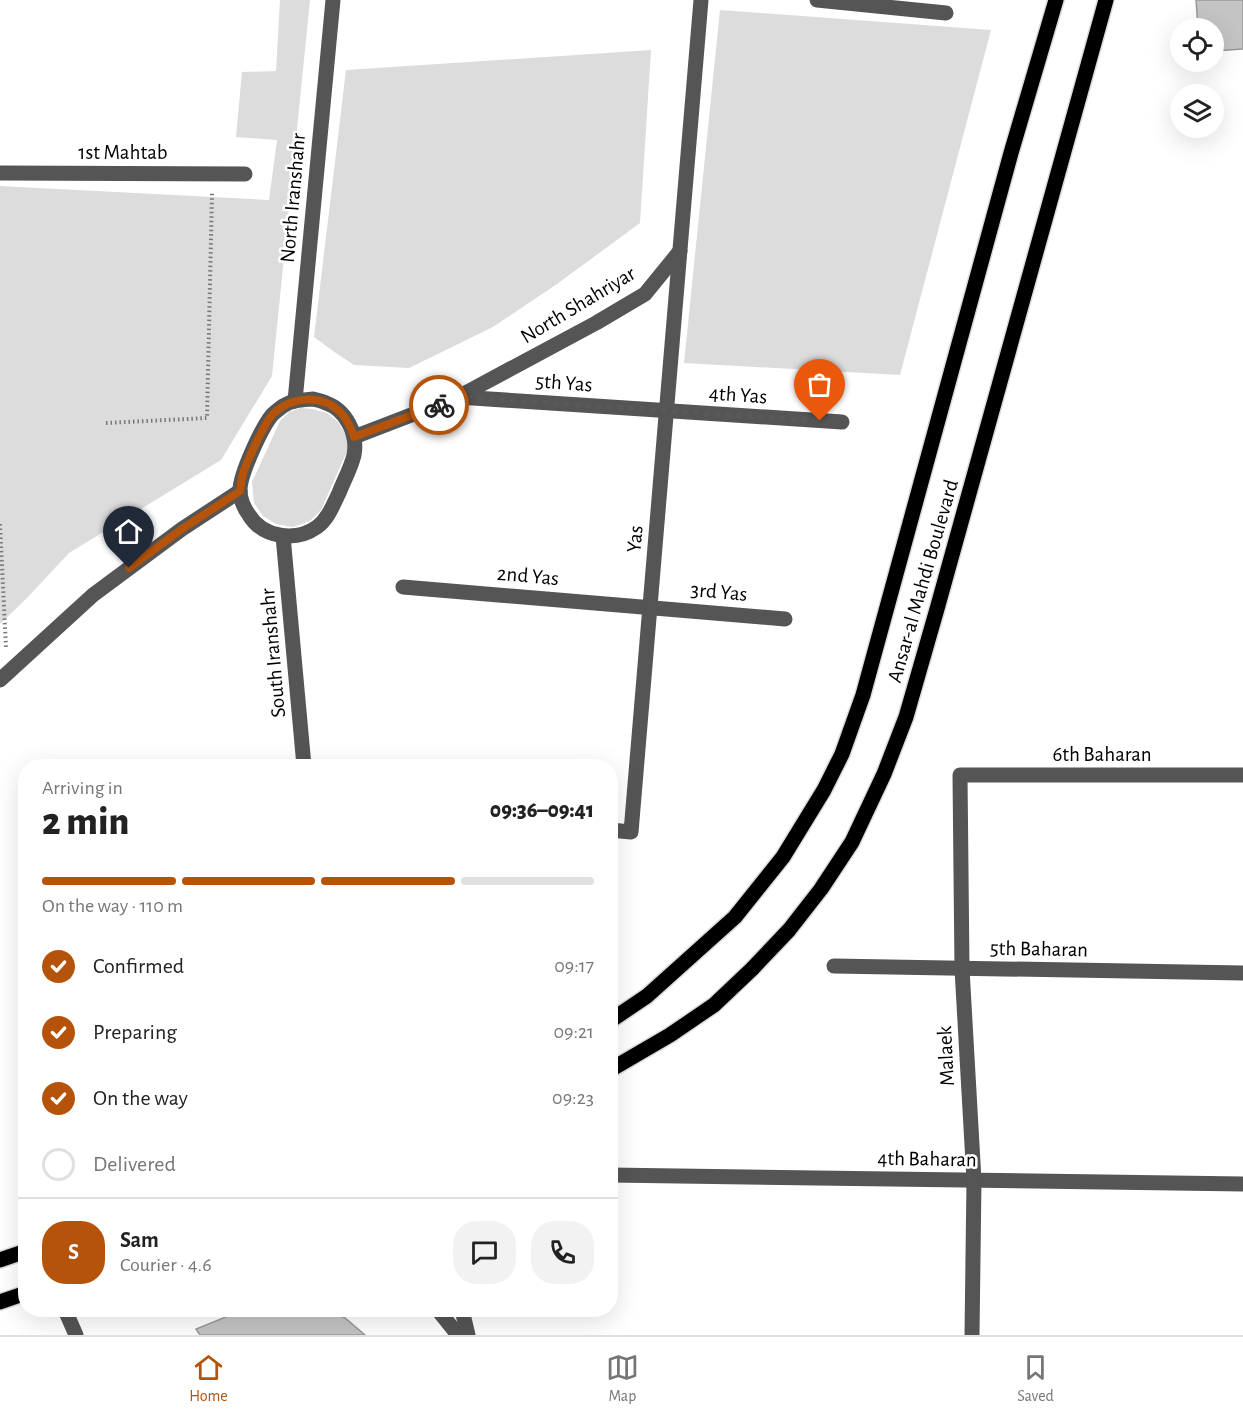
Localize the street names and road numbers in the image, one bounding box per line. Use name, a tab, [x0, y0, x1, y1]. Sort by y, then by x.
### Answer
street label: North Iranshahr	[277, 132, 309, 264]
street label: 1st Mahtab	[78, 142, 168, 163]
street label: North Shahriyar	[517, 262, 639, 347]
street label: 5th Yas	[535, 371, 593, 395]
street label: 4th Yas	[708, 382, 768, 408]
street label: Ansar-al Mahdi Boulevard	[884, 477, 962, 685]
street label: Yas	[623, 525, 647, 553]
street label: 2nd Yas	[496, 563, 560, 589]
street label: 3rd Yas	[690, 579, 748, 605]
street label: South Iranshahr	[257, 587, 289, 719]
street label: 6th Baharan	[1052, 744, 1152, 765]
street label: 5th Baharan	[990, 938, 1088, 960]
street label: Malaek	[934, 1025, 958, 1087]
street label: 4th Baharan	[877, 1148, 977, 1170]

